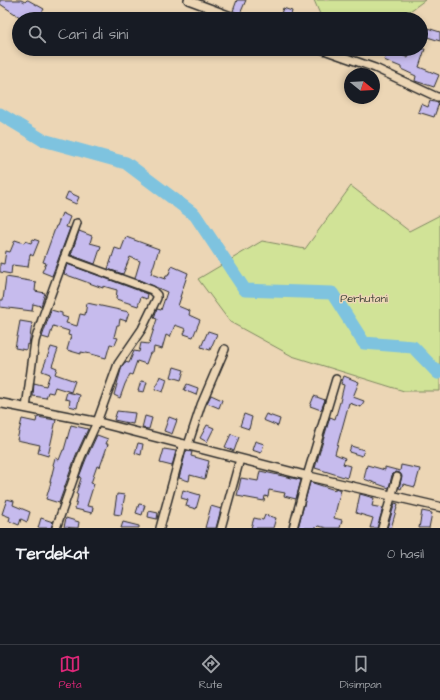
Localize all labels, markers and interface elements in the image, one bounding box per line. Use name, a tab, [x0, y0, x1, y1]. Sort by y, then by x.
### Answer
search box	[12, 12, 428, 56]
icon: search	[26, 23, 48, 45]
text: Cari di sini	[58, 24, 128, 45]
north arrow	[344, 68, 380, 104]
park label: Perhutani	[340, 291, 388, 306]
text: Terdekat	[16, 542, 89, 566]
text: 0 hasil	[387, 545, 424, 563]
tab: Peta	[59, 653, 82, 692]
tab: Rute	[199, 653, 223, 692]
tab: Disimpan	[340, 653, 381, 692]

